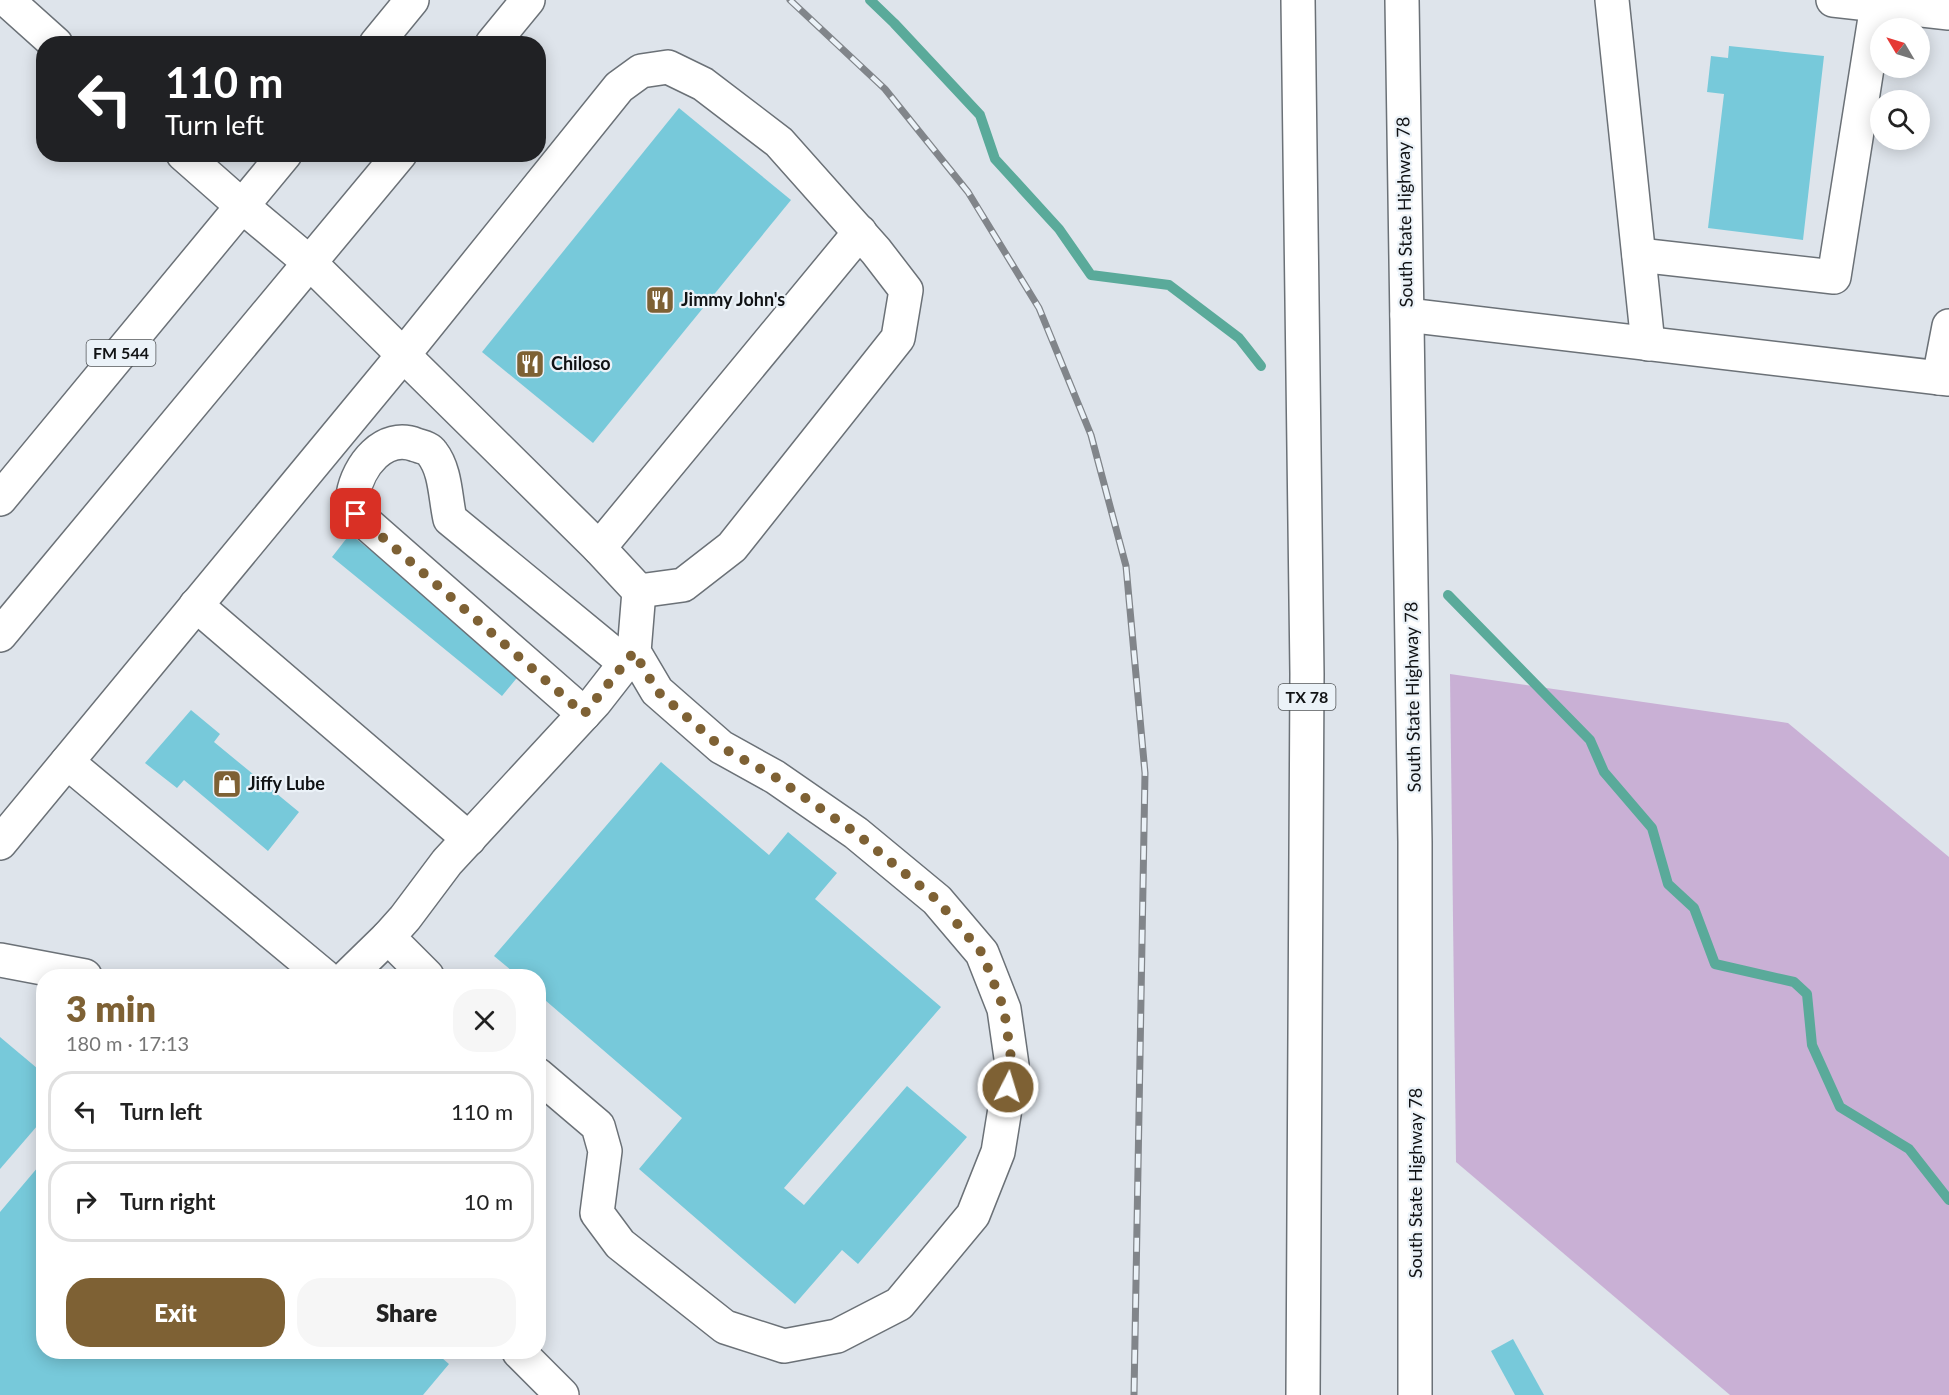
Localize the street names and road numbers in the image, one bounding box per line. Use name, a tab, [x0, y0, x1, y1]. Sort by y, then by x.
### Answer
street label: South State Highway 78	[1391, 117, 1417, 307]
road number: FM 544	[86, 340, 156, 366]
street label: South State Highway 78	[1399, 602, 1425, 792]
road number: TX 78	[1278, 684, 1336, 710]
street label: South State Highway 78	[1404, 1088, 1426, 1278]

